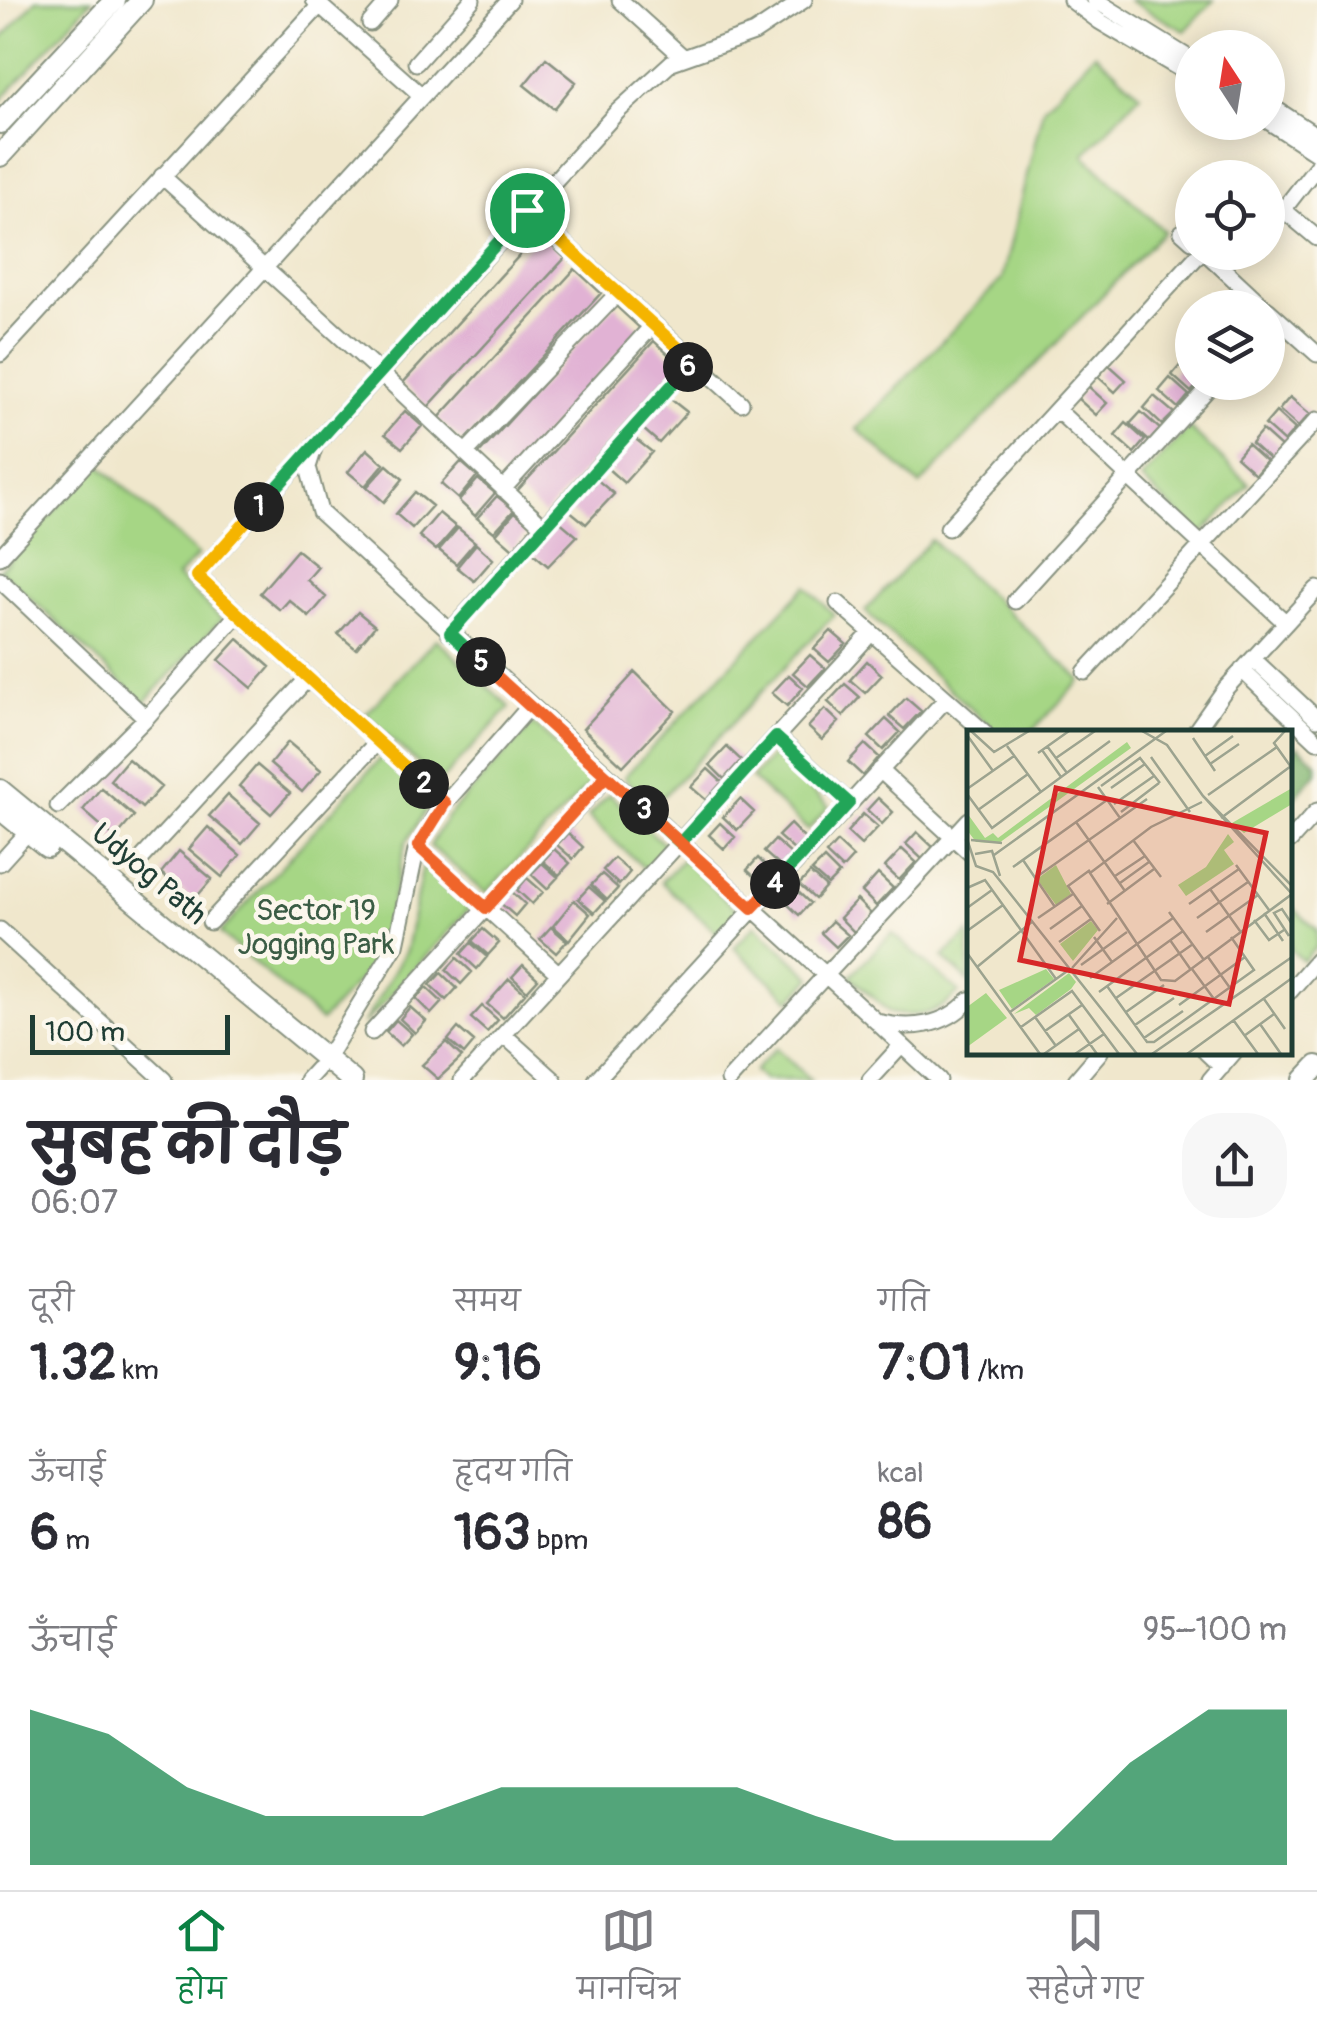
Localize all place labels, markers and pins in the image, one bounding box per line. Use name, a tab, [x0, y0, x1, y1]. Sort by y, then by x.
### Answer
pin	[485, 168, 570, 253]
pin: 6	[663, 342, 713, 392]
pin: 1	[234, 482, 284, 532]
pin: 5	[456, 637, 506, 687]
pin: 2	[399, 759, 449, 809]
pin: 3	[619, 785, 669, 835]
pin: 4	[750, 859, 800, 909]

